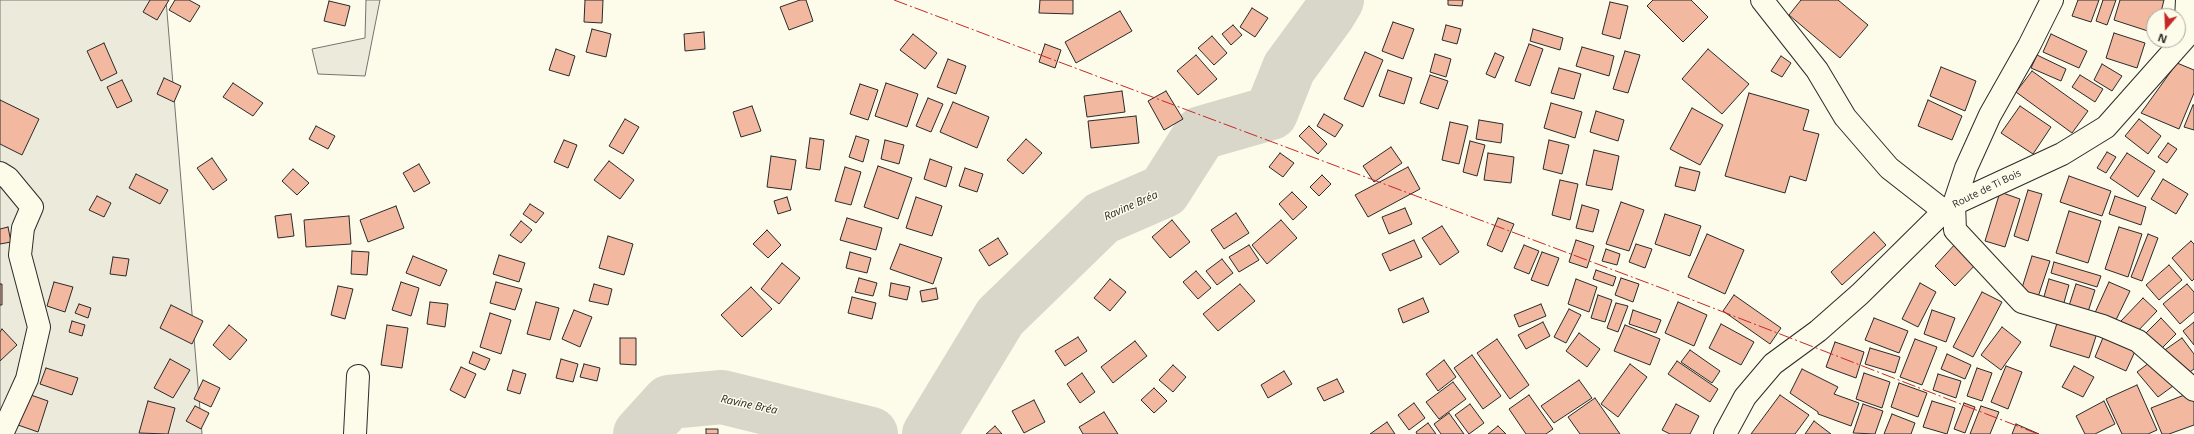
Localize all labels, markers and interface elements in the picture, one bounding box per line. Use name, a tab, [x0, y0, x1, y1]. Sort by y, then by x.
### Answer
north arrow	[2146, 8, 2186, 48]
text: N	[2156, 30, 2169, 47]
street label: Route de Ti Bois	[1951, 167, 2023, 211]
water label: Ravine Bréa	[1102, 188, 1160, 224]
water label: Ravine Bréa	[719, 393, 779, 417]

